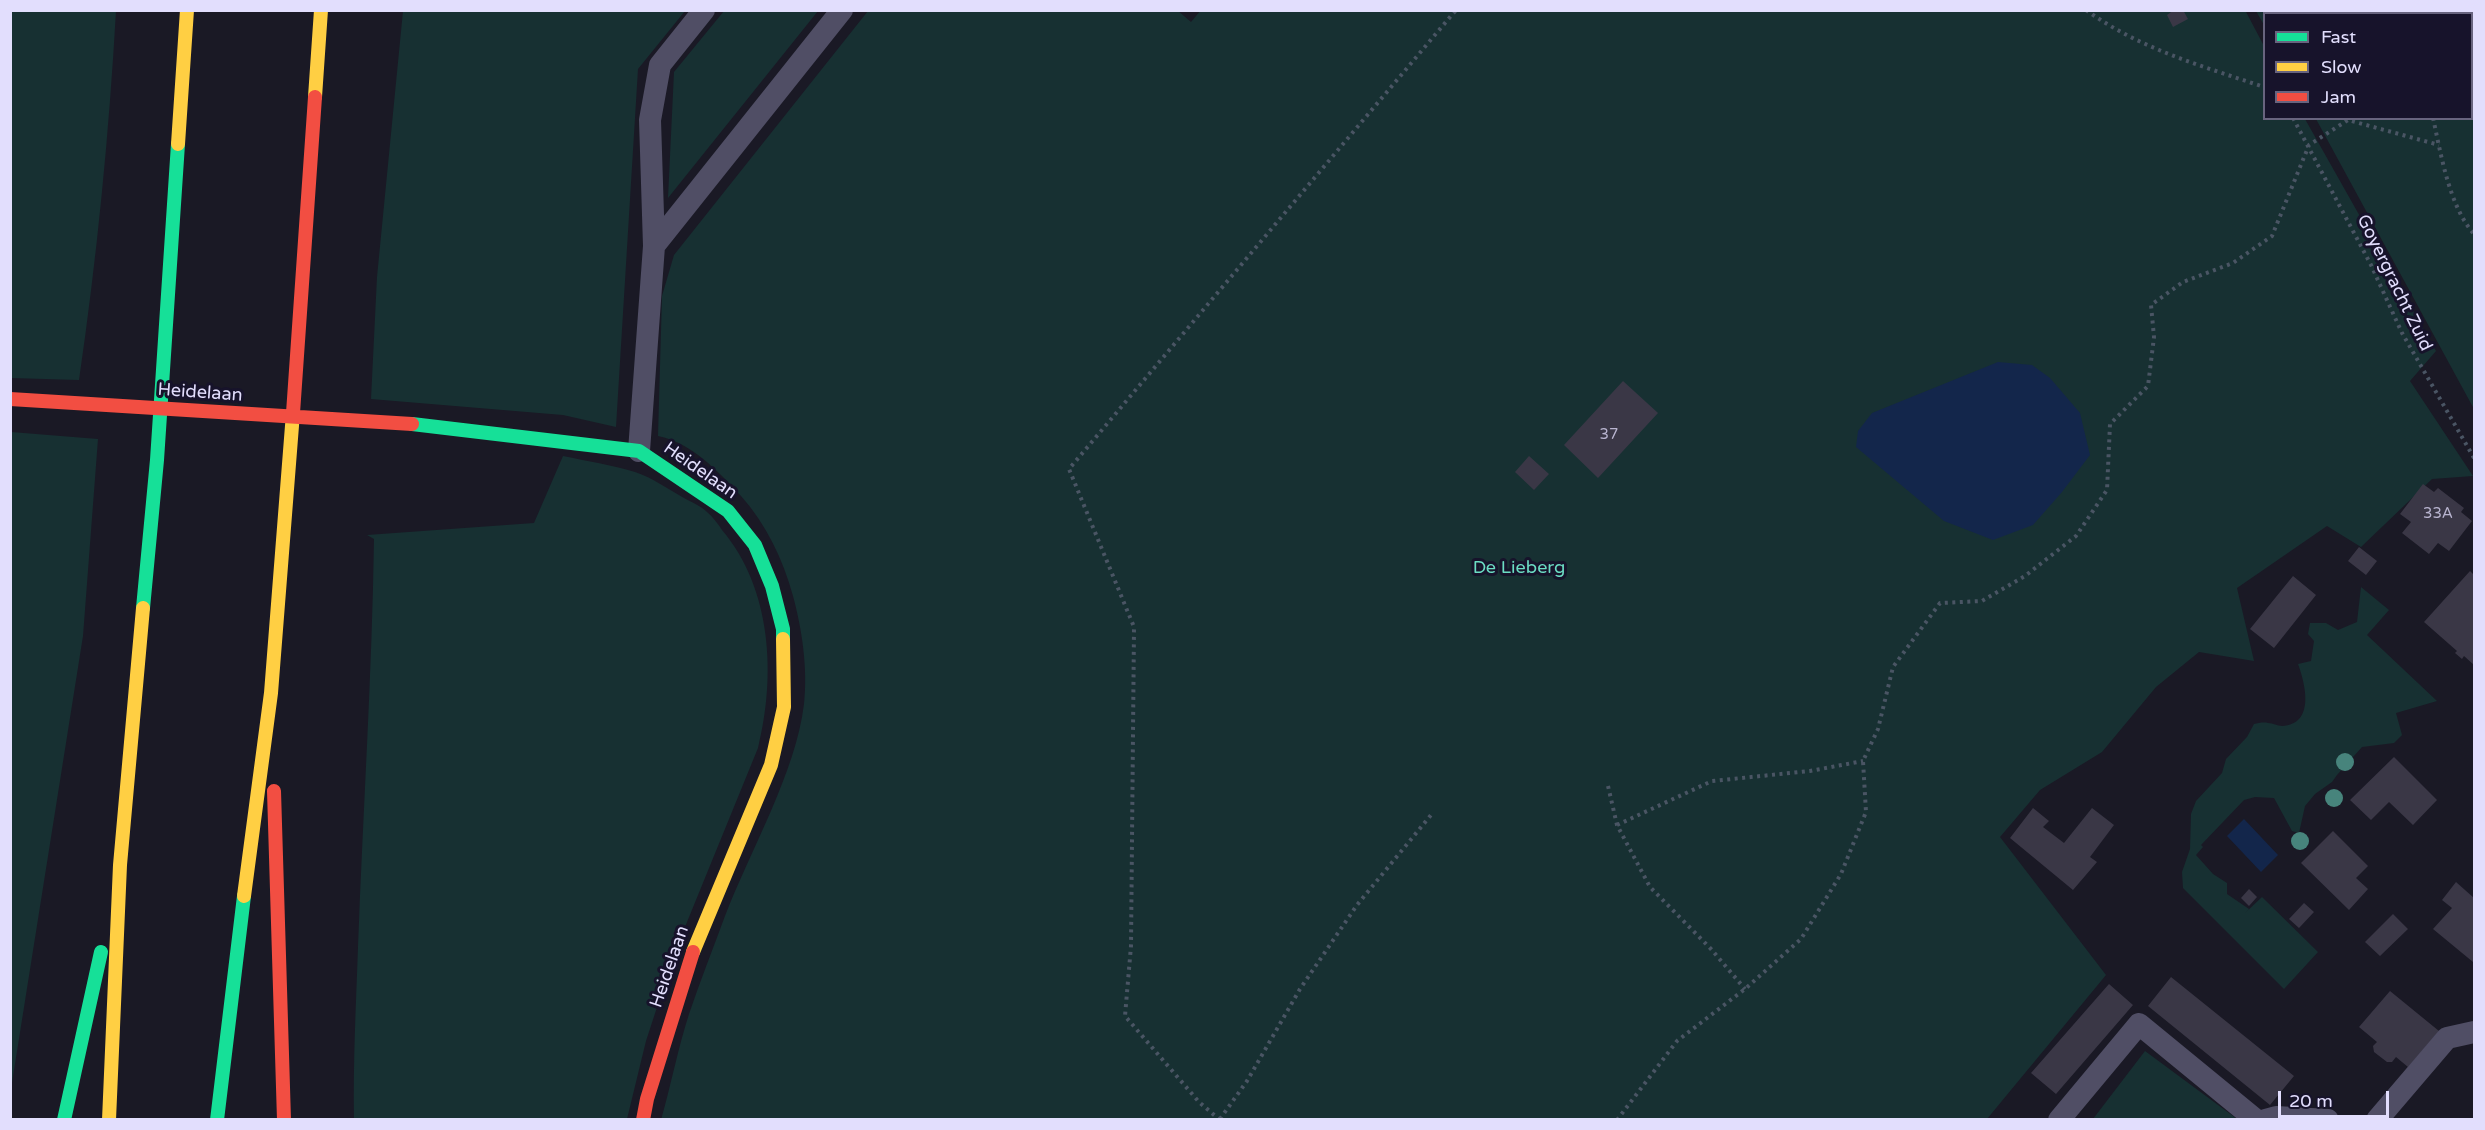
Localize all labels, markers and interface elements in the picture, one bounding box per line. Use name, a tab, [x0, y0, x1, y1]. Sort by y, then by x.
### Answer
legend	[2263, 12, 2473, 120]
text: Fast	[2321, 26, 2356, 48]
text: Slow	[2321, 56, 2362, 78]
text: Jam	[2321, 86, 2356, 108]
street label: Goyergracht Zuid	[2352, 211, 2436, 355]
street label: Heidelaan	[157, 379, 243, 407]
house number: 37	[1600, 426, 1618, 444]
street label: Heidelaan	[659, 438, 741, 504]
house number: 33A	[2423, 505, 2453, 523]
park label: De Lieberg	[1473, 557, 1565, 579]
street label: Heidelaan	[646, 923, 694, 1011]
scale bar	[2281, 1079, 2392, 1117]
text: 20 m	[2289, 1090, 2333, 1112]

